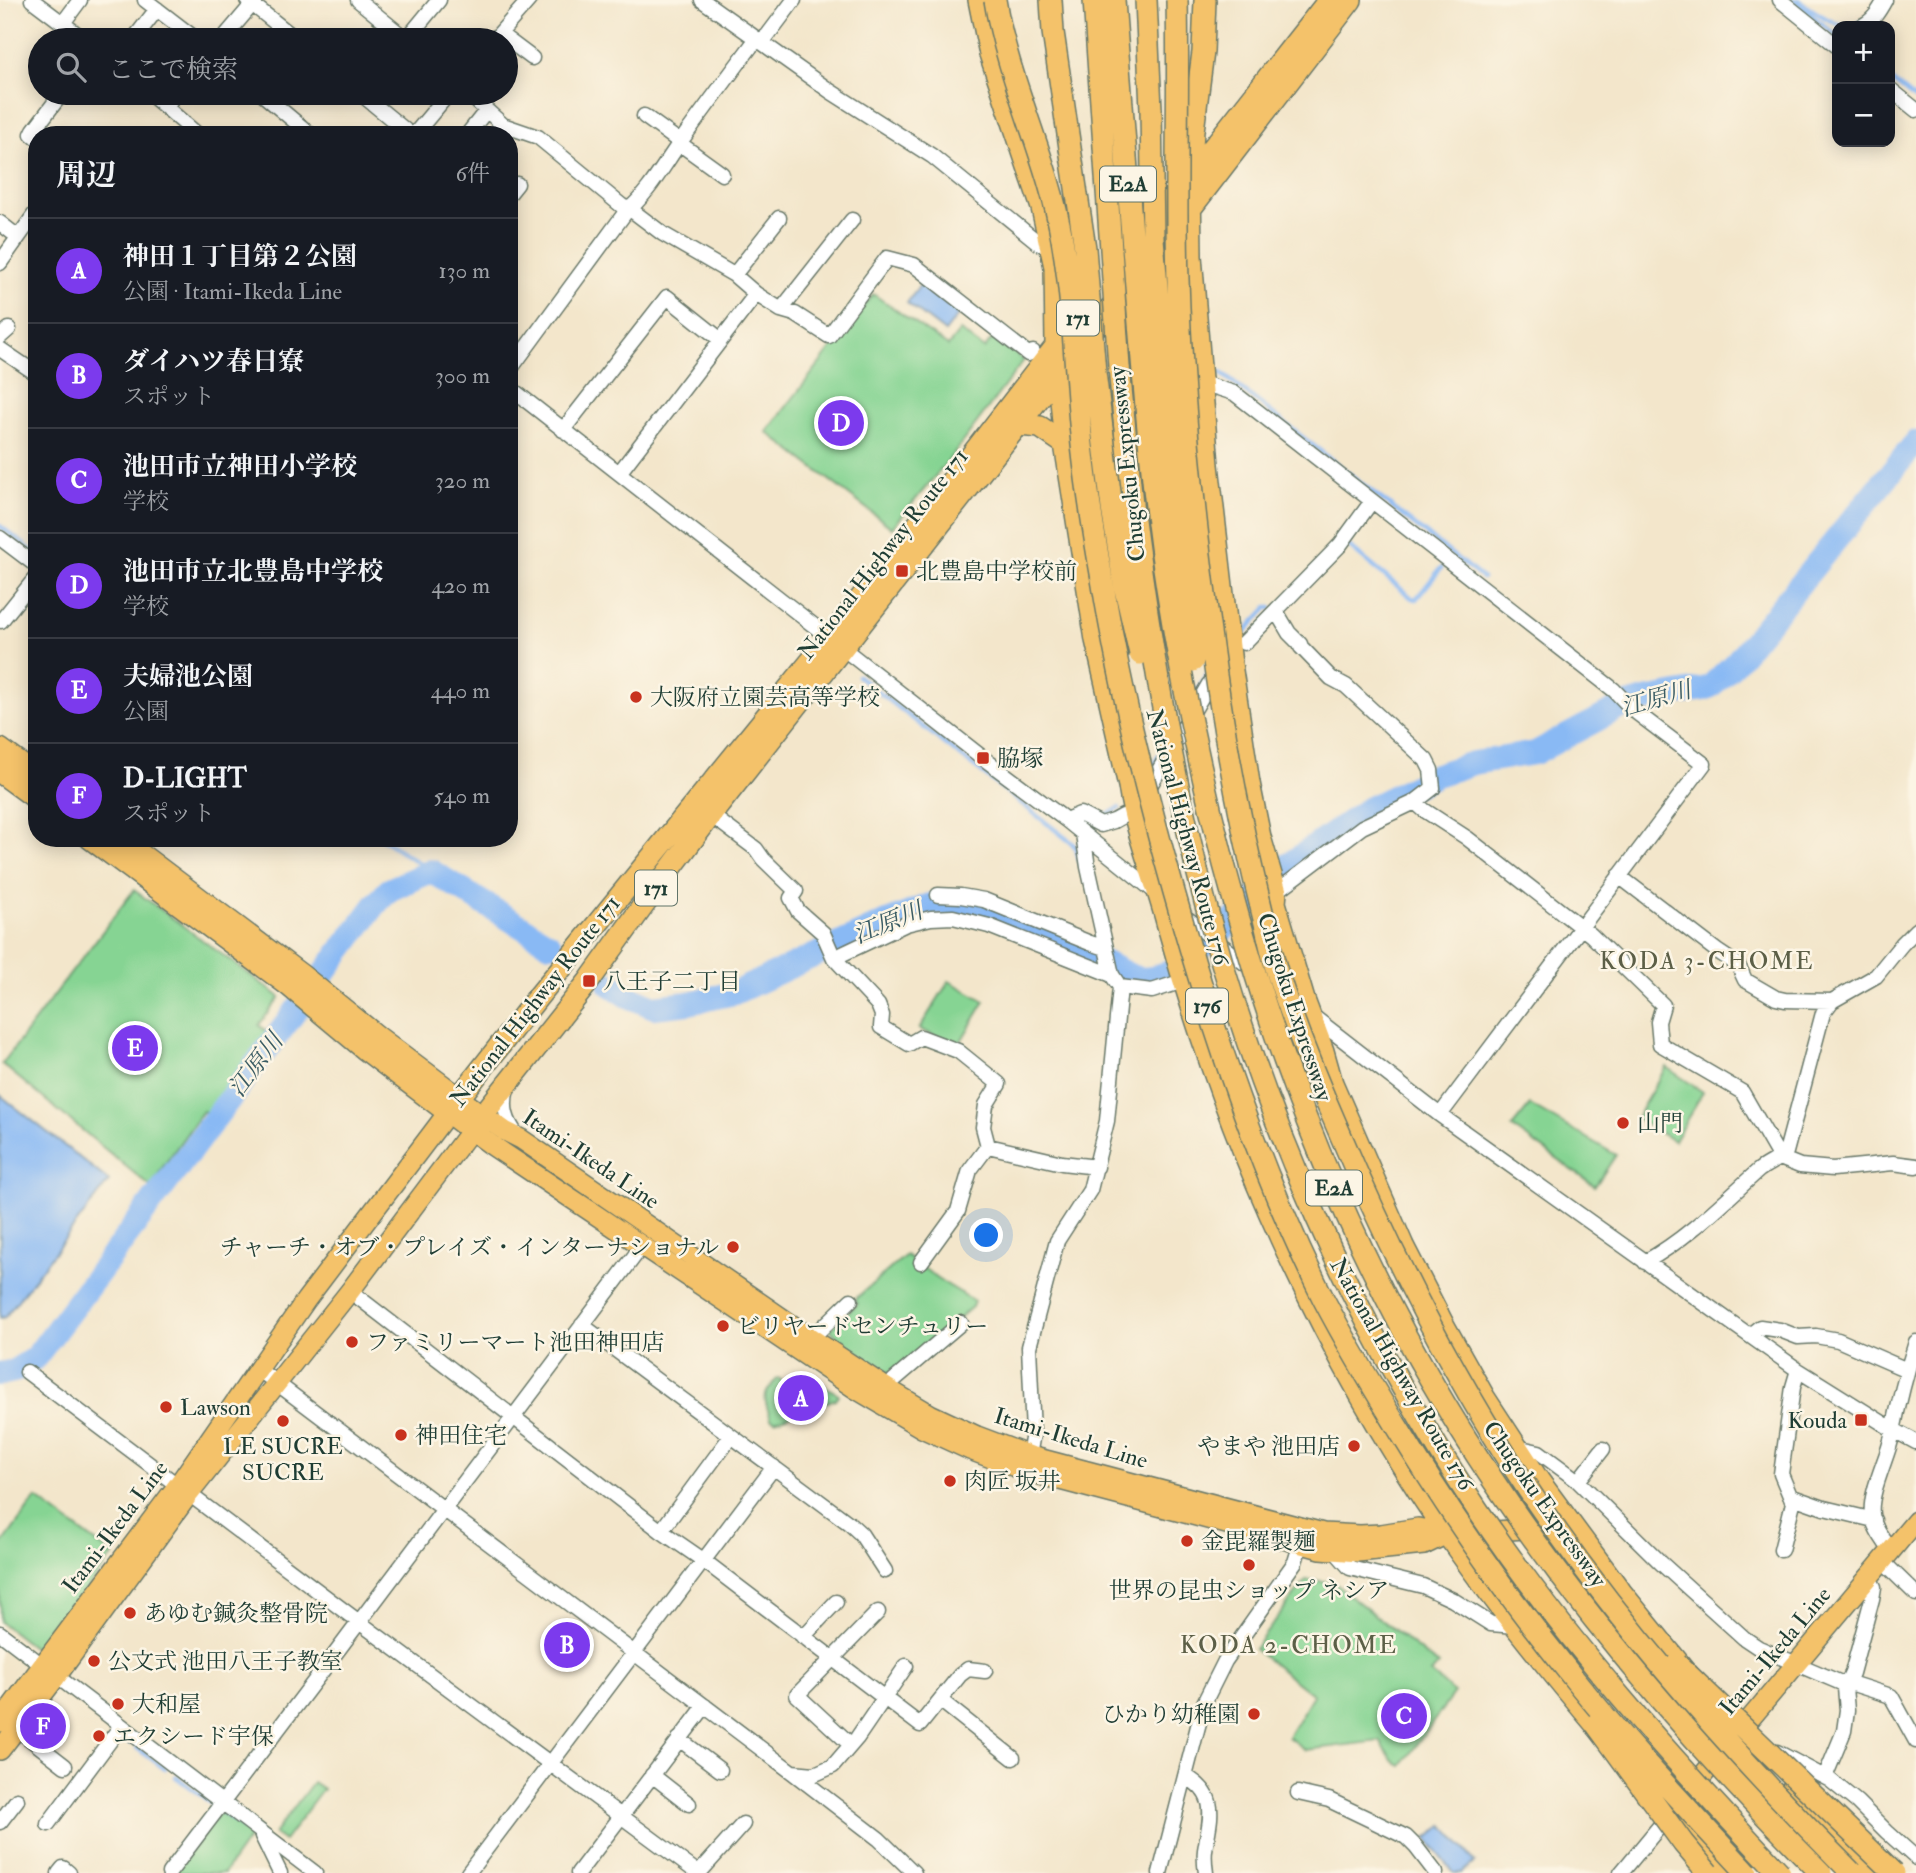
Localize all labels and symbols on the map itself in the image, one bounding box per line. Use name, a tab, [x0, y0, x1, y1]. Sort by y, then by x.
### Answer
road number: E2A	[1100, 166, 1156, 202]
road number: 171	[1057, 300, 1099, 336]
street label: Chugoku Expressway	[1102, 364, 1153, 563]
pin: D	[818, 397, 864, 449]
street label: National Highway Route 171	[791, 442, 975, 666]
place label: 北豊島中学校前	[916, 557, 1077, 586]
marker: 北豊島中学校前	[894, 563, 910, 579]
water label: 江原川	[1617, 673, 1698, 724]
place label: 大阪府立園芸高等学校	[650, 683, 880, 712]
marker: 大阪府立園芸高等学校	[628, 689, 644, 705]
street label: National Highway Route 176	[1140, 706, 1237, 970]
place label: 脇塚	[997, 744, 1043, 773]
marker: 脇塚	[975, 750, 991, 766]
road number: 171	[635, 870, 677, 906]
street label: National Highway Route 171	[443, 889, 627, 1113]
water label: 江原川	[849, 894, 930, 951]
street label: Chugoku Expressway	[1250, 909, 1339, 1106]
district label: KODA 3-CHOME	[1600, 946, 1814, 977]
place label: 八王子二丁目	[603, 967, 741, 996]
marker: 八王子二丁目	[581, 973, 597, 989]
road number: 176	[1186, 988, 1228, 1024]
pin: E	[112, 1022, 158, 1074]
water label: 江原川	[222, 1025, 292, 1103]
street label: Itami-Ikeda Line	[517, 1103, 665, 1216]
place label: 山門	[1637, 1109, 1683, 1138]
marker: 山門	[1615, 1115, 1631, 1131]
road number: E2A	[1306, 1170, 1362, 1206]
your location	[969, 1218, 1003, 1252]
place label: チャーチ・オブ・プレイズ・インターナショナル	[220, 1233, 719, 1262]
marker: チャーチ・オブ・プレイズ・インターナショナル	[725, 1239, 741, 1255]
street label: National Highway Route 176	[1323, 1253, 1481, 1497]
place label: ビリヤードセンチュリー	[737, 1312, 988, 1341]
marker: ビリヤードセンチュリー	[715, 1318, 731, 1334]
place label: ファミリーマート池田神田店	[366, 1328, 665, 1357]
marker: ファミリーマート池田神田店	[344, 1334, 360, 1350]
pin: A	[778, 1372, 824, 1424]
place label: Lawson	[180, 1393, 251, 1422]
marker: Lawson	[158, 1399, 174, 1415]
street label: Itami-Ikeda Line	[991, 1401, 1152, 1475]
place label: Kouda	[1788, 1406, 1848, 1435]
marker: Kouda	[1853, 1412, 1869, 1428]
marker: LE SUCRE SUCRE	[275, 1413, 291, 1429]
street label: Chugoku Expressway	[1476, 1415, 1614, 1594]
place label: 神田住宅	[415, 1421, 507, 1450]
marker: 神田住宅	[393, 1427, 409, 1443]
place label: LE SUCRE SUCRE	[223, 1432, 343, 1487]
place label: やまや 池田店	[1197, 1432, 1340, 1461]
marker: やまや 池田店	[1346, 1438, 1362, 1454]
street label: Itami-Ikeda Line	[56, 1454, 175, 1599]
place label: 肉匠 坂井	[964, 1467, 1061, 1496]
marker: 肉匠 坂井	[942, 1473, 958, 1489]
place label: 金毘羅製麺	[1201, 1527, 1316, 1556]
marker: 金毘羅製麺	[1179, 1533, 1195, 1549]
marker: 世界の昆虫ショップ ネシア	[1241, 1557, 1257, 1573]
place label: 世界の昆虫ショップ ネシア	[1109, 1576, 1389, 1605]
street label: Itami-Ikeda Line	[1713, 1580, 1837, 1721]
place label: あゆむ鍼灸整骨院	[144, 1599, 328, 1628]
marker: あゆむ鍼灸整骨院	[122, 1605, 138, 1621]
pin: B	[544, 1619, 590, 1671]
district label: KODA 2-CHOME	[1180, 1630, 1398, 1661]
place label: 公文式 池田八王子教室	[108, 1647, 343, 1676]
marker: 公文式 池田八王子教室	[86, 1653, 102, 1669]
place label: 大和屋	[132, 1690, 201, 1719]
pin: C	[1381, 1690, 1427, 1742]
marker: 大和屋	[110, 1696, 126, 1712]
pin: F	[20, 1700, 66, 1752]
place label: ひかり幼稚園	[1102, 1700, 1240, 1729]
marker: ひかり幼稚園	[1246, 1706, 1262, 1722]
place label: エクシード宇保	[113, 1722, 274, 1751]
marker: エクシード宇保	[91, 1728, 107, 1744]

